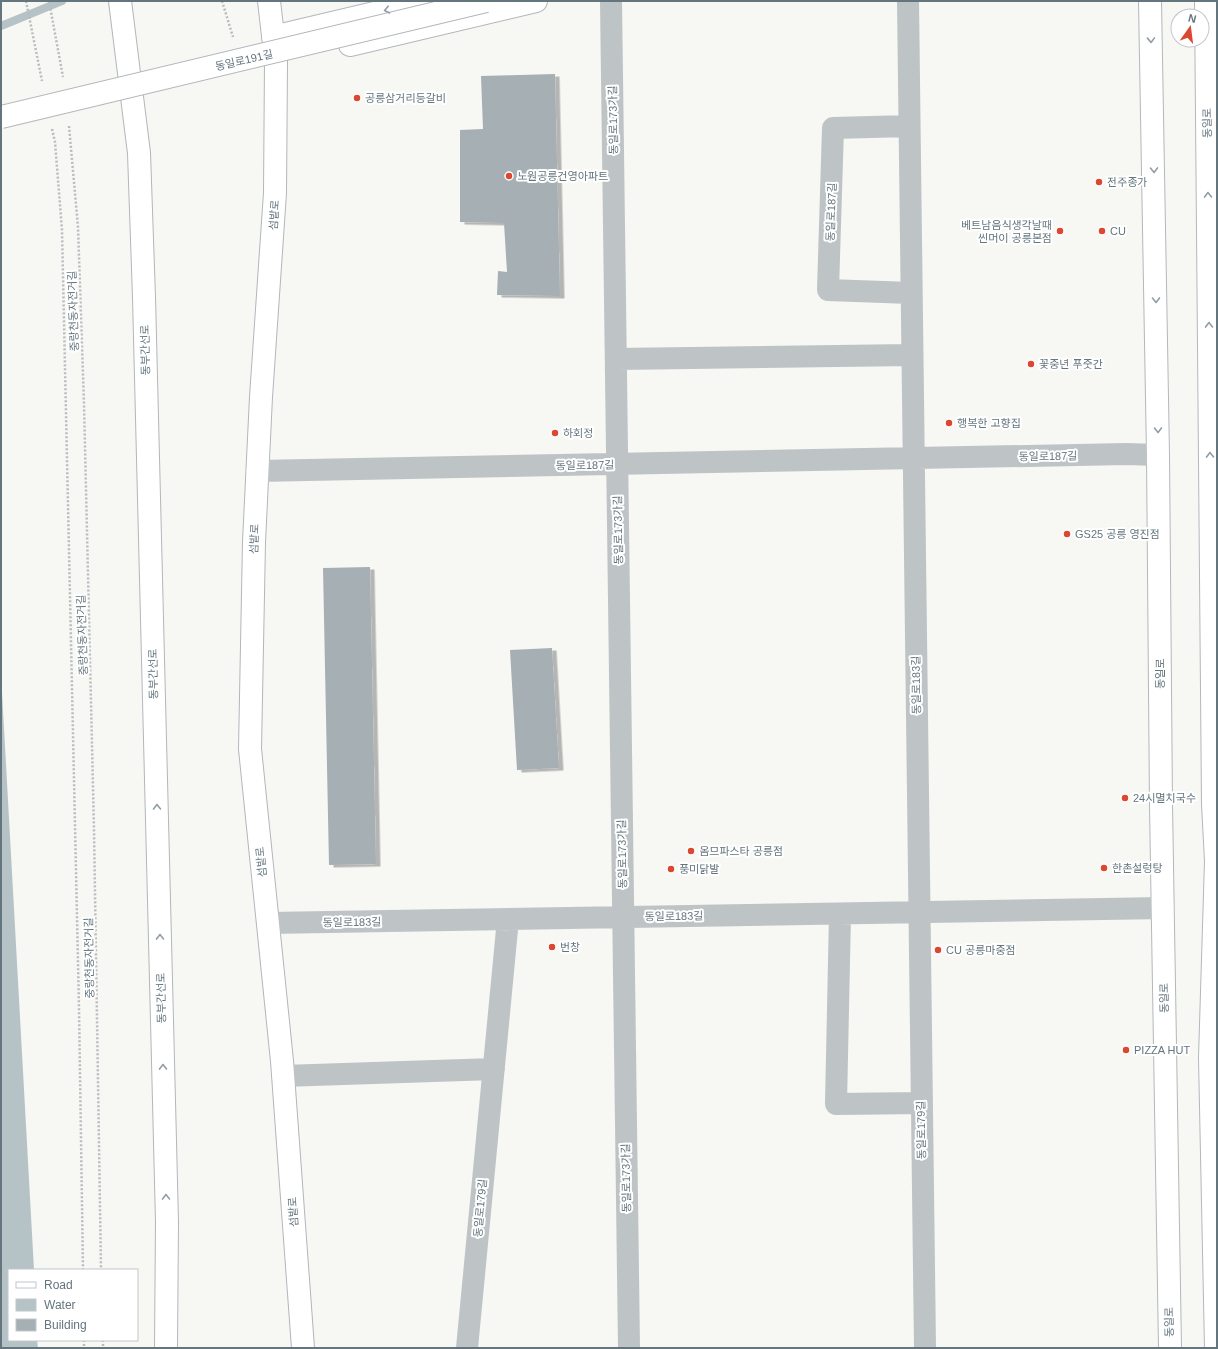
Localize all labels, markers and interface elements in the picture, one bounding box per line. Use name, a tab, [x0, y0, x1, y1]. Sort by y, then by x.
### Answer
one-way arrow	[384, 5, 391, 14]
north arrow	[1170, 8, 1210, 48]
text: N	[1187, 12, 1198, 25]
one-way arrow	[1147, 37, 1155, 43]
street label: 동일로191길	[214, 48, 274, 72]
street label: 동일로173가길	[606, 85, 620, 155]
place label: 공릉삼거리등갈비	[365, 92, 446, 104]
marker: 공릉삼거리등갈비	[352, 93, 362, 103]
street label: 동일로	[1201, 108, 1213, 138]
one-way arrow	[1150, 167, 1158, 173]
place label: 노원공릉건영아파트	[517, 170, 608, 182]
marker: 노원공릉건영아파트	[504, 171, 514, 181]
place label: 전주종가	[1107, 176, 1147, 188]
marker: 전주종가	[1094, 177, 1104, 187]
street label: 동일로187길	[824, 182, 838, 242]
one-way arrow	[1203, 192, 1212, 198]
street label: 섬밭로	[267, 199, 281, 231]
place label: 베트남음식생각날때 씬머이 공릉본점	[961, 219, 1052, 244]
place label: CU	[1110, 225, 1126, 237]
marker: 베트남음식생각날때 씬머이 공릉본점	[1055, 226, 1065, 236]
marker: CU	[1097, 226, 1107, 236]
street label: 중랑천동자전거길	[66, 270, 80, 352]
one-way arrow	[1152, 297, 1160, 303]
one-way arrow	[1205, 322, 1213, 328]
street label: 동부간선로	[139, 325, 151, 375]
place label: 꽃중년 푸줏간	[1039, 358, 1103, 370]
marker: 꽃중년 푸줏간	[1026, 359, 1036, 369]
place label: 행복한 고향집	[957, 417, 1021, 429]
marker: 행복한 고향집	[944, 418, 954, 428]
place label: 하회정	[563, 427, 593, 439]
one-way arrow	[1154, 427, 1162, 433]
marker: 하회정	[550, 428, 560, 438]
street label: 동일로187길	[1018, 449, 1078, 463]
one-way arrow	[1206, 452, 1214, 458]
street label: 동일로187길	[555, 458, 615, 472]
street label: 동일로173가길	[611, 495, 625, 565]
street label: 섬밭로	[247, 524, 261, 554]
place label: GS25 공릉 영진점	[1075, 528, 1160, 540]
marker: GS25 공릉 영진점	[1062, 529, 1072, 539]
street label: 중랑천동자전거길	[75, 594, 89, 676]
street label: 동부간선로	[147, 649, 159, 699]
street label: 동일로183길	[909, 655, 923, 715]
street label: 동일로	[1154, 659, 1166, 689]
place label: 24시멸치국수	[1133, 792, 1196, 804]
marker: 24시멸치국수	[1120, 793, 1130, 803]
one-way arrow	[152, 804, 161, 810]
street label: 동일로173가길	[615, 819, 629, 889]
place label: 옴므파스타 공릉점	[699, 845, 783, 857]
street label: 섬밭로	[253, 846, 269, 878]
marker: 옴므파스타 공릉점	[686, 846, 696, 856]
place label: 한촌설렁탕	[1112, 862, 1163, 874]
place label: 풍미닭발	[679, 863, 719, 875]
marker: 한촌설렁탕	[1099, 863, 1109, 873]
marker: 풍미닭발	[666, 864, 676, 874]
street label: 동일로183길	[644, 909, 704, 923]
street label: 동일로183길	[322, 915, 382, 929]
street label: 중랑천동자전거길	[82, 917, 96, 999]
one-way arrow	[156, 934, 164, 940]
place label: 번창	[560, 941, 580, 953]
marker: 번창	[547, 942, 557, 952]
place label: CU 공릉마중점	[946, 944, 1016, 956]
marker: CU 공릉마중점	[933, 945, 943, 955]
street label: 동부간선로	[155, 973, 167, 1023]
street label: 동일로	[1158, 983, 1170, 1013]
place label: PIZZA HUT	[1134, 1044, 1191, 1056]
marker: PIZZA HUT	[1121, 1045, 1131, 1055]
one-way arrow	[159, 1064, 167, 1070]
street label: 동일로179길	[914, 1100, 928, 1160]
street label: 동일로173가길	[619, 1143, 633, 1213]
street label: 동일로179길	[471, 1178, 489, 1238]
one-way arrow	[162, 1194, 171, 1200]
street label: 섬밭로	[286, 1196, 300, 1228]
legend	[8, 1269, 138, 1341]
text: Road	[44, 1278, 73, 1292]
text: Water	[44, 1298, 76, 1312]
street label: 동일로	[1163, 1307, 1175, 1337]
text: Building	[44, 1318, 87, 1332]

